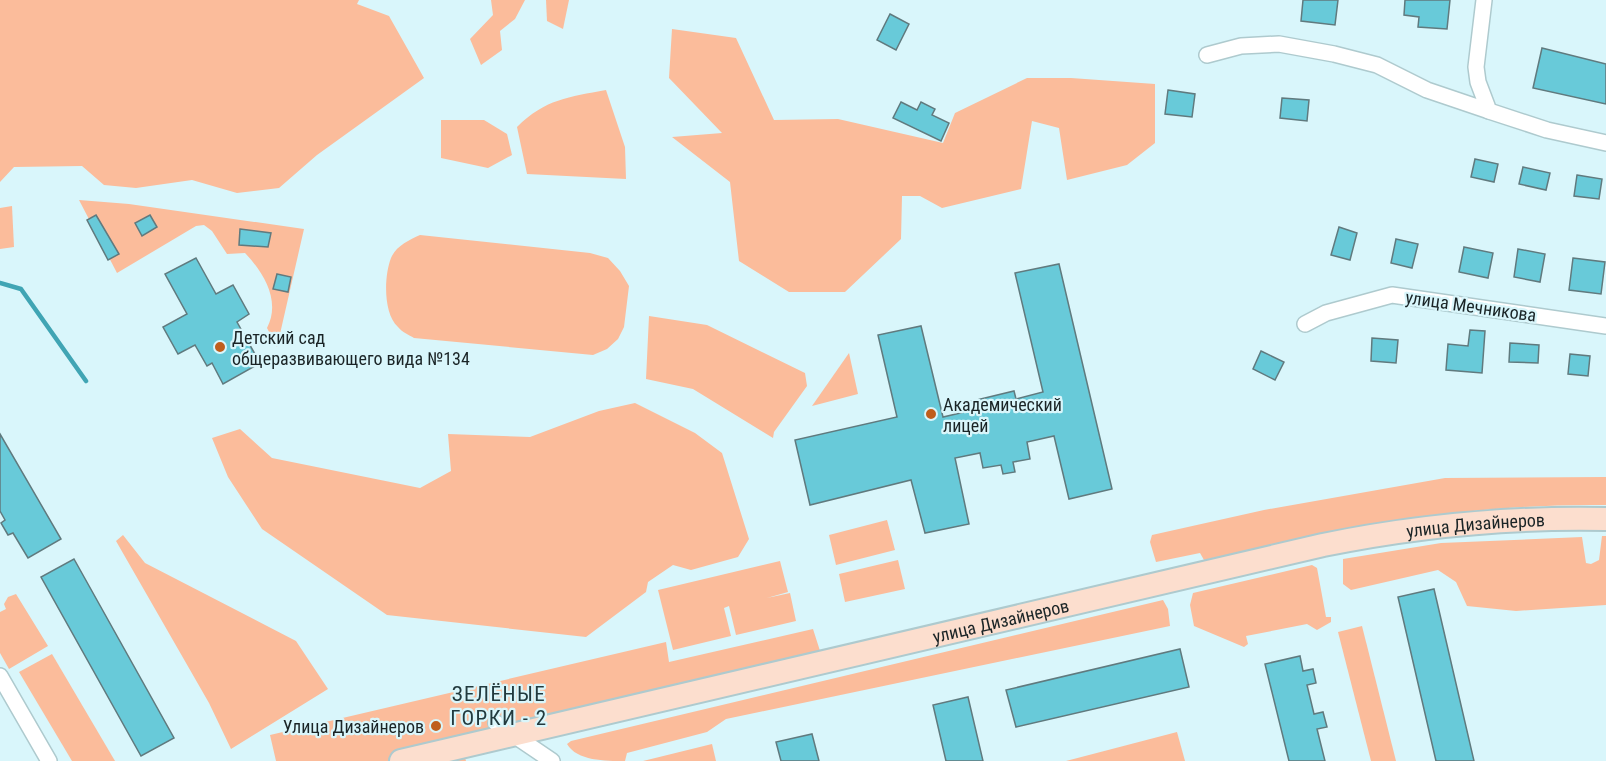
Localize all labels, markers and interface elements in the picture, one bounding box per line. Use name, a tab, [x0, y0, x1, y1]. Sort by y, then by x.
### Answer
street label: улица Мечникова	[1404, 286, 1538, 326]
place label: Детский сад общеразвивающего вида №134	[232, 327, 470, 369]
marker: Детский сад общеразвивающего вида №134	[213, 340, 227, 354]
place label: Академический лицей	[943, 394, 1062, 436]
marker: Академический лицей	[924, 407, 938, 421]
street label: улица Дизайнеров	[1405, 509, 1545, 541]
street label: улица Дизайнеров	[931, 594, 1071, 647]
district label: ЗЕЛЁНЫЕ ГОРКИ - 2	[450, 682, 548, 730]
place label: Улица Дизайнеров	[283, 716, 424, 737]
marker: Улица Дизайнеров	[429, 719, 443, 733]

